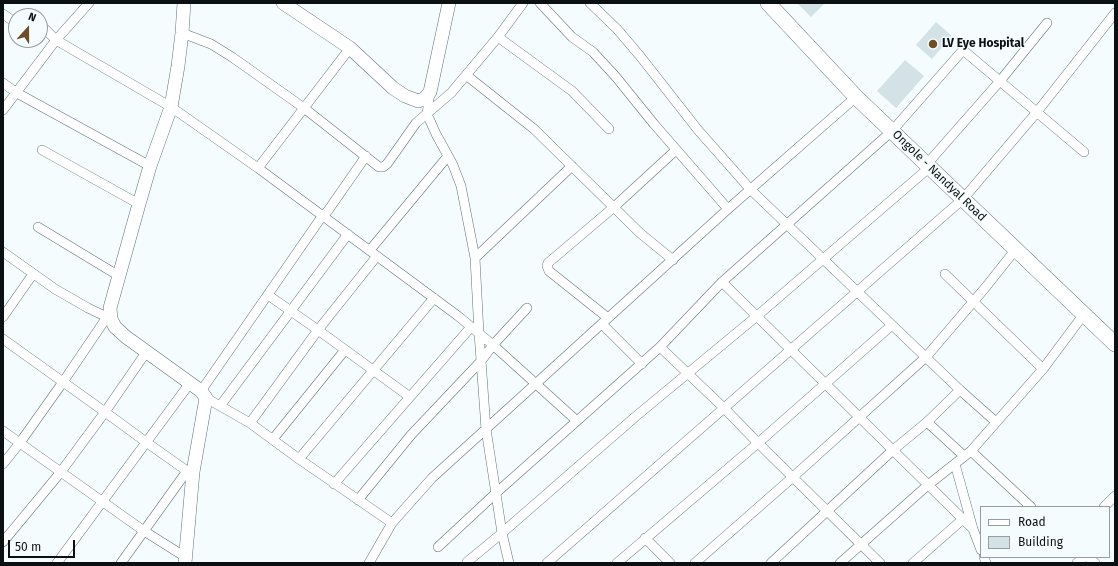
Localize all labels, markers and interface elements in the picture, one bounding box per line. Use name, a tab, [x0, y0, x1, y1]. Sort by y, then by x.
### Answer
north arrow	[8, 8, 48, 48]
text: N	[26, 10, 38, 25]
place label: LV Eye Hospital	[942, 37, 1024, 51]
marker: LV Eye Hospital	[927, 38, 939, 50]
street label: Ongole - Nandyal Road	[889, 127, 989, 225]
legend	[980, 506, 1110, 558]
text: Road	[1018, 515, 1046, 529]
scale bar	[10, 532, 77, 558]
text: Building	[1018, 535, 1063, 549]
text: 50 m	[15, 540, 41, 554]

